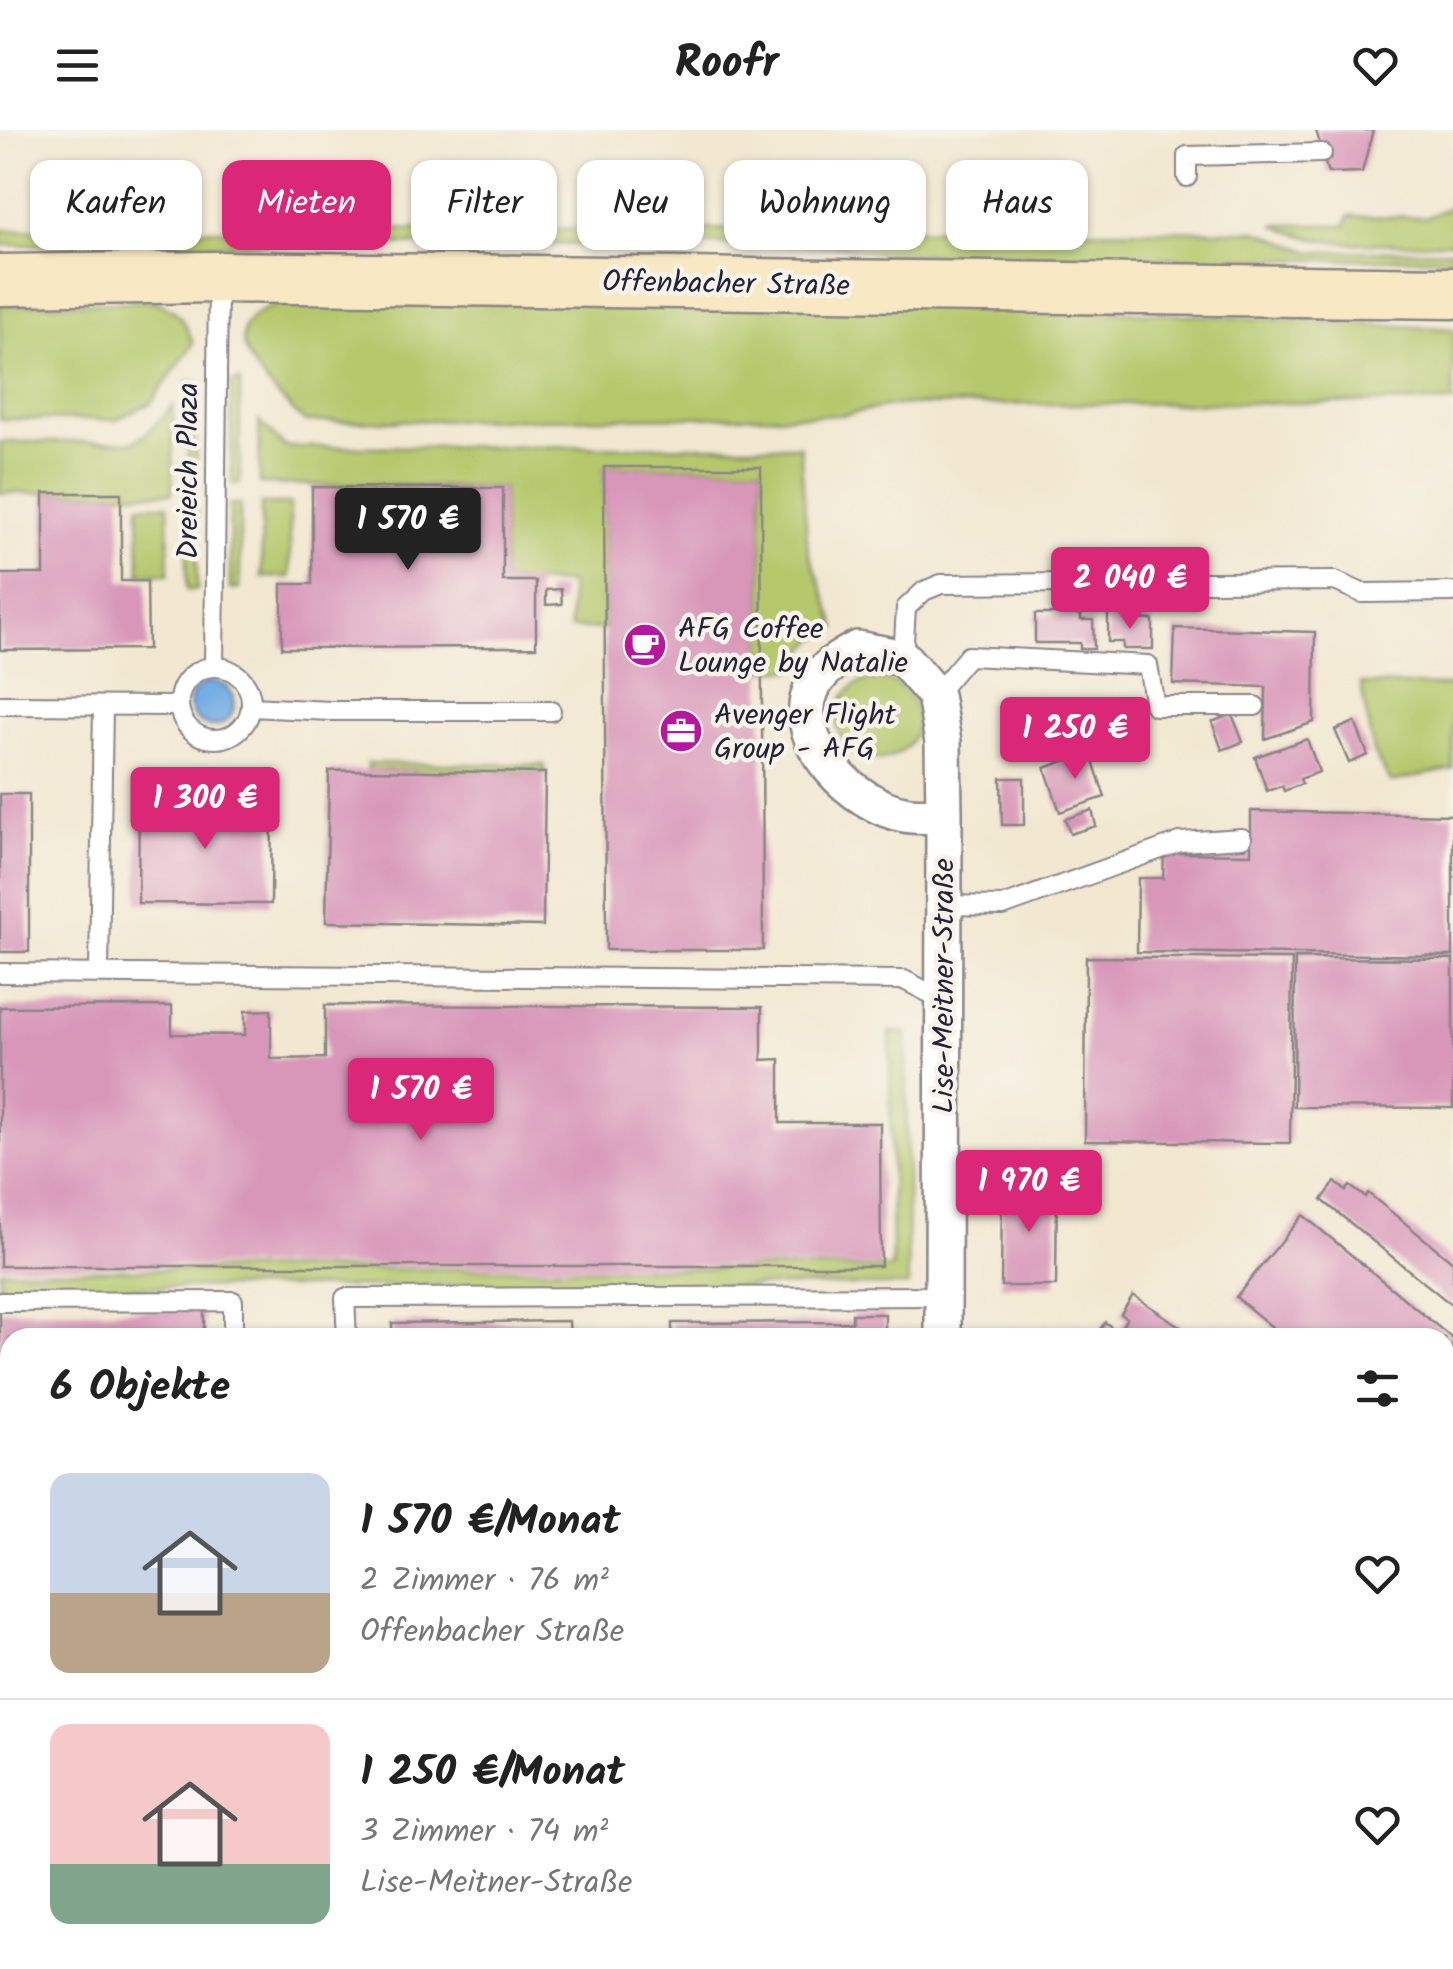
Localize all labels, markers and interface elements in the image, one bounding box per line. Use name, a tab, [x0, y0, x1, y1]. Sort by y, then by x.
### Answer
text: Roofr	[675, 29, 778, 101]
icon: menu	[50, 38, 105, 93]
icon: heart	[1348, 38, 1403, 93]
chip: Kaufen	[30, 160, 202, 250]
chip: Mieten	[222, 160, 391, 250]
chip: Filter	[411, 160, 557, 250]
chip: Neu	[577, 160, 704, 250]
chip: Wohnung	[724, 160, 926, 250]
chip: Haus	[946, 160, 1088, 250]
street label: Offenbacher Straße	[602, 259, 850, 311]
street label: Dreieich Plaza	[165, 383, 213, 560]
pin: 1 570 €	[316, 488, 500, 573]
text: 1 570 €	[357, 495, 459, 546]
pin: 2 040 €	[1038, 547, 1222, 632]
text: 2 040 €	[1073, 554, 1187, 605]
place label: AFG Coffee Lounge by Natalie	[678, 606, 908, 688]
cafe icon: AFG Coffee Lounge by Natalie	[622, 622, 668, 668]
place label: Avenger Flight Group - AFG	[714, 692, 897, 774]
pin: 1 250 €	[983, 697, 1167, 782]
text: 1 250 €	[1022, 704, 1128, 755]
office icon: Avenger Flight Group - AFG	[658, 708, 704, 754]
pin: 1 300 €	[113, 767, 297, 852]
text: 1 300 €	[153, 774, 257, 825]
street label: Lise-Meitner-Straße	[921, 858, 969, 1114]
pin: 1 570 €	[329, 1058, 513, 1143]
text: 1 570 €	[370, 1065, 472, 1116]
pin: 1 970 €	[937, 1150, 1121, 1235]
text: 1 970 €	[978, 1157, 1080, 1208]
text: 6 Objekte	[50, 1355, 230, 1422]
icon: filters	[1350, 1361, 1405, 1416]
text: 1 570 €/Monat	[360, 1489, 621, 1556]
icon: home	[130, 1513, 250, 1633]
icon: heart	[1350, 1546, 1405, 1601]
text: 2 Zimmer · 76 m²	[360, 1556, 609, 1607]
text: Offenbacher Straße	[360, 1607, 624, 1658]
text: 1 250 €/Monat	[360, 1740, 625, 1807]
icon: home	[130, 1764, 250, 1884]
icon: heart	[1350, 1797, 1405, 1852]
text: 3 Zimmer · 74 m²	[360, 1807, 608, 1858]
text: Lise-Meitner-Straße	[360, 1858, 632, 1909]

